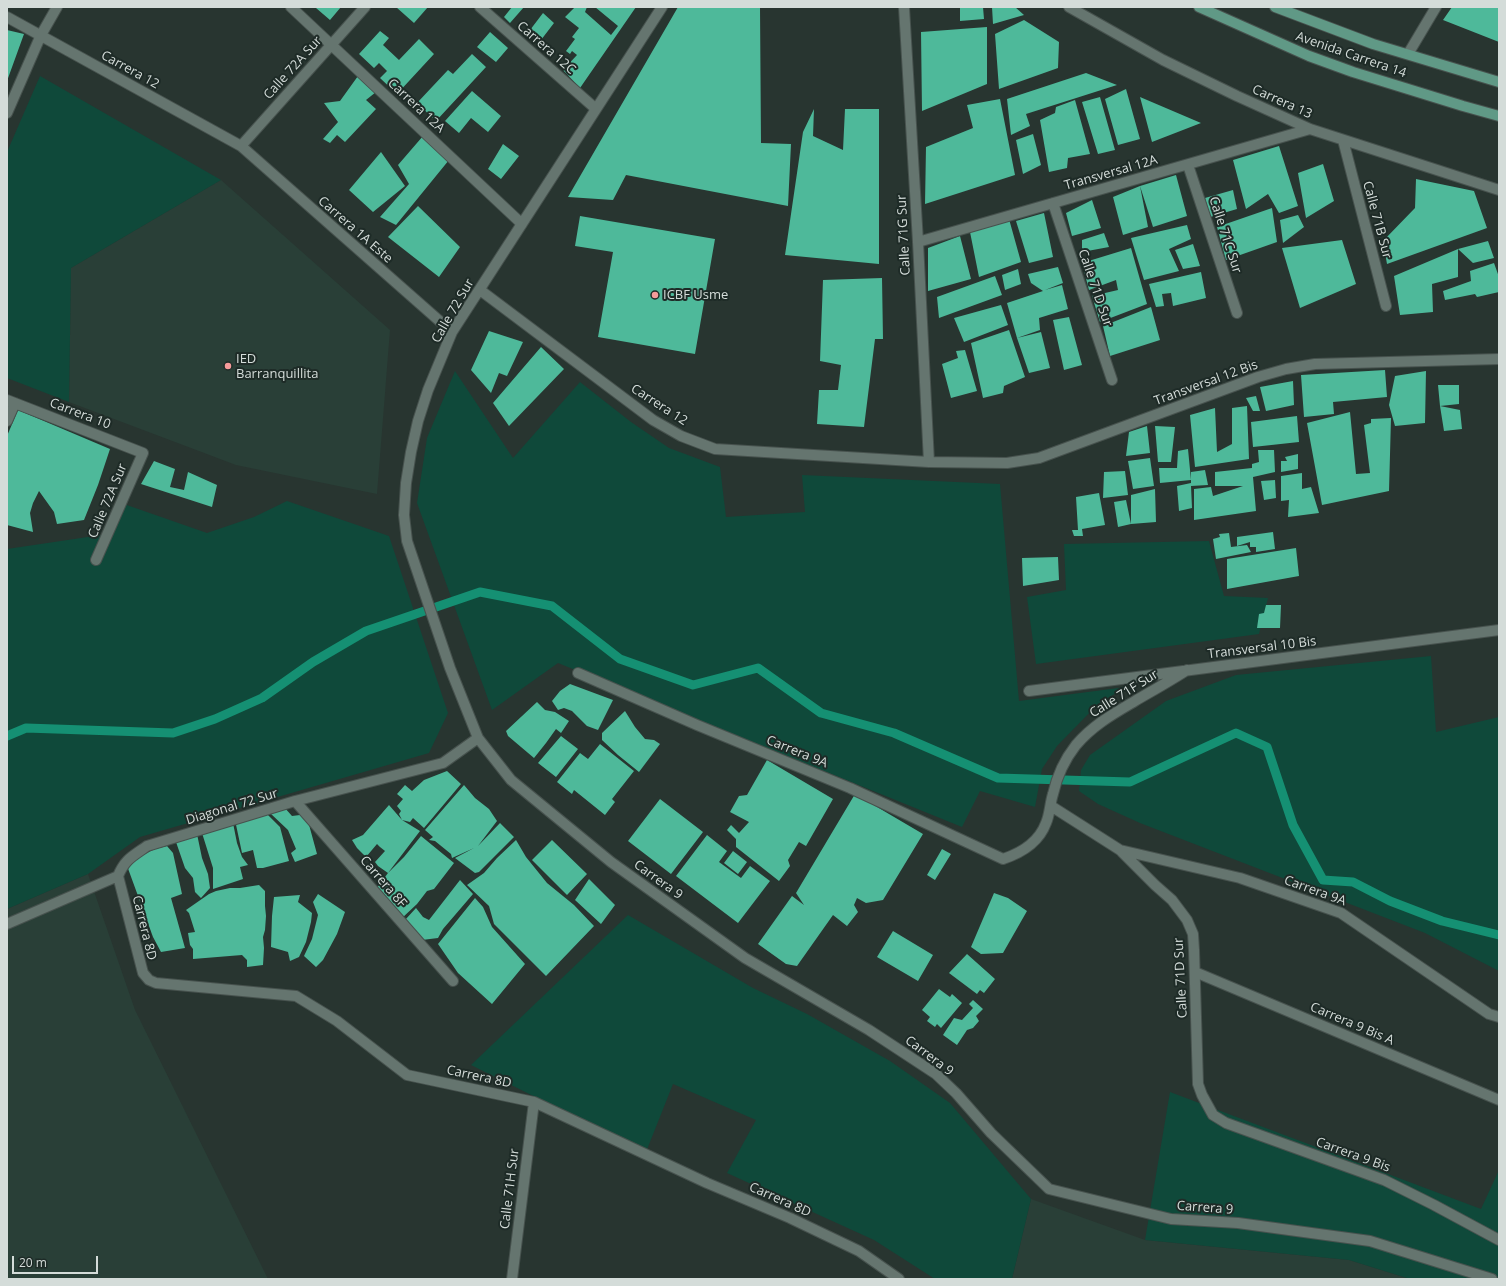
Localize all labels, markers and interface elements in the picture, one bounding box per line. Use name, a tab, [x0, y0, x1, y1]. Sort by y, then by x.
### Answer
street label: Carrera 12C	[514, 18, 578, 78]
street label: Avenida Carrera 14	[1294, 29, 1408, 81]
street label: Calle 72A Sur	[261, 33, 325, 103]
street label: Carrera 12	[98, 48, 162, 92]
street label: Carrera 12A	[384, 76, 448, 136]
street label: Carrera 13	[1250, 82, 1314, 122]
street label: Transversal 12A	[1063, 152, 1159, 194]
street label: Calle 71B Sur	[1359, 179, 1395, 261]
street label: Carrera 1A Este	[315, 193, 395, 267]
street label: Calle 71G Sur	[894, 194, 914, 276]
street label: Calle 71C Sur	[1205, 195, 1245, 275]
street label: Calle 71D Sur	[1074, 247, 1116, 329]
street label: Calle 72 Sur	[428, 276, 478, 346]
place label: ICBF Usme	[663, 287, 728, 303]
marker: ICBF Usme	[650, 290, 660, 300]
place label: IED Barranquillita	[236, 351, 318, 382]
street label: Transversal 12 Bis	[1152, 357, 1260, 409]
marker: IED Barranquillita	[223, 361, 233, 371]
street label: Carrera 12	[628, 381, 690, 429]
street label: Carrera 10	[47, 395, 113, 433]
street label: Calle 72A Sur	[85, 461, 131, 541]
street label: Transversal 10 Bis	[1207, 634, 1317, 662]
street label: Calle 71F Sur	[1087, 667, 1161, 721]
street label: Carrera 9A	[764, 733, 830, 771]
street label: Diagonal 72 Sur	[184, 786, 280, 828]
street label: Carrera 8F	[356, 853, 410, 911]
street label: Carrera 9	[630, 857, 686, 903]
street label: Carrera 9A	[1282, 873, 1348, 909]
street label: Carrera 8D	[128, 894, 160, 962]
street label: Calle 71D Sur	[1171, 937, 1191, 1019]
street label: Carrera 9 Bis A	[1308, 999, 1396, 1049]
street label: Carrera 9	[902, 1033, 956, 1079]
street label: Carrera 8D	[445, 1062, 513, 1092]
street label: Carrera 9 Bis	[1314, 1134, 1392, 1176]
street label: Calle 71H Sur	[497, 1148, 523, 1230]
street label: Carrera 8D	[747, 1179, 813, 1221]
street label: Carrera 9	[1176, 1198, 1234, 1218]
scale bar	[14, 1248, 100, 1274]
text: 20 m	[19, 1254, 47, 1271]

